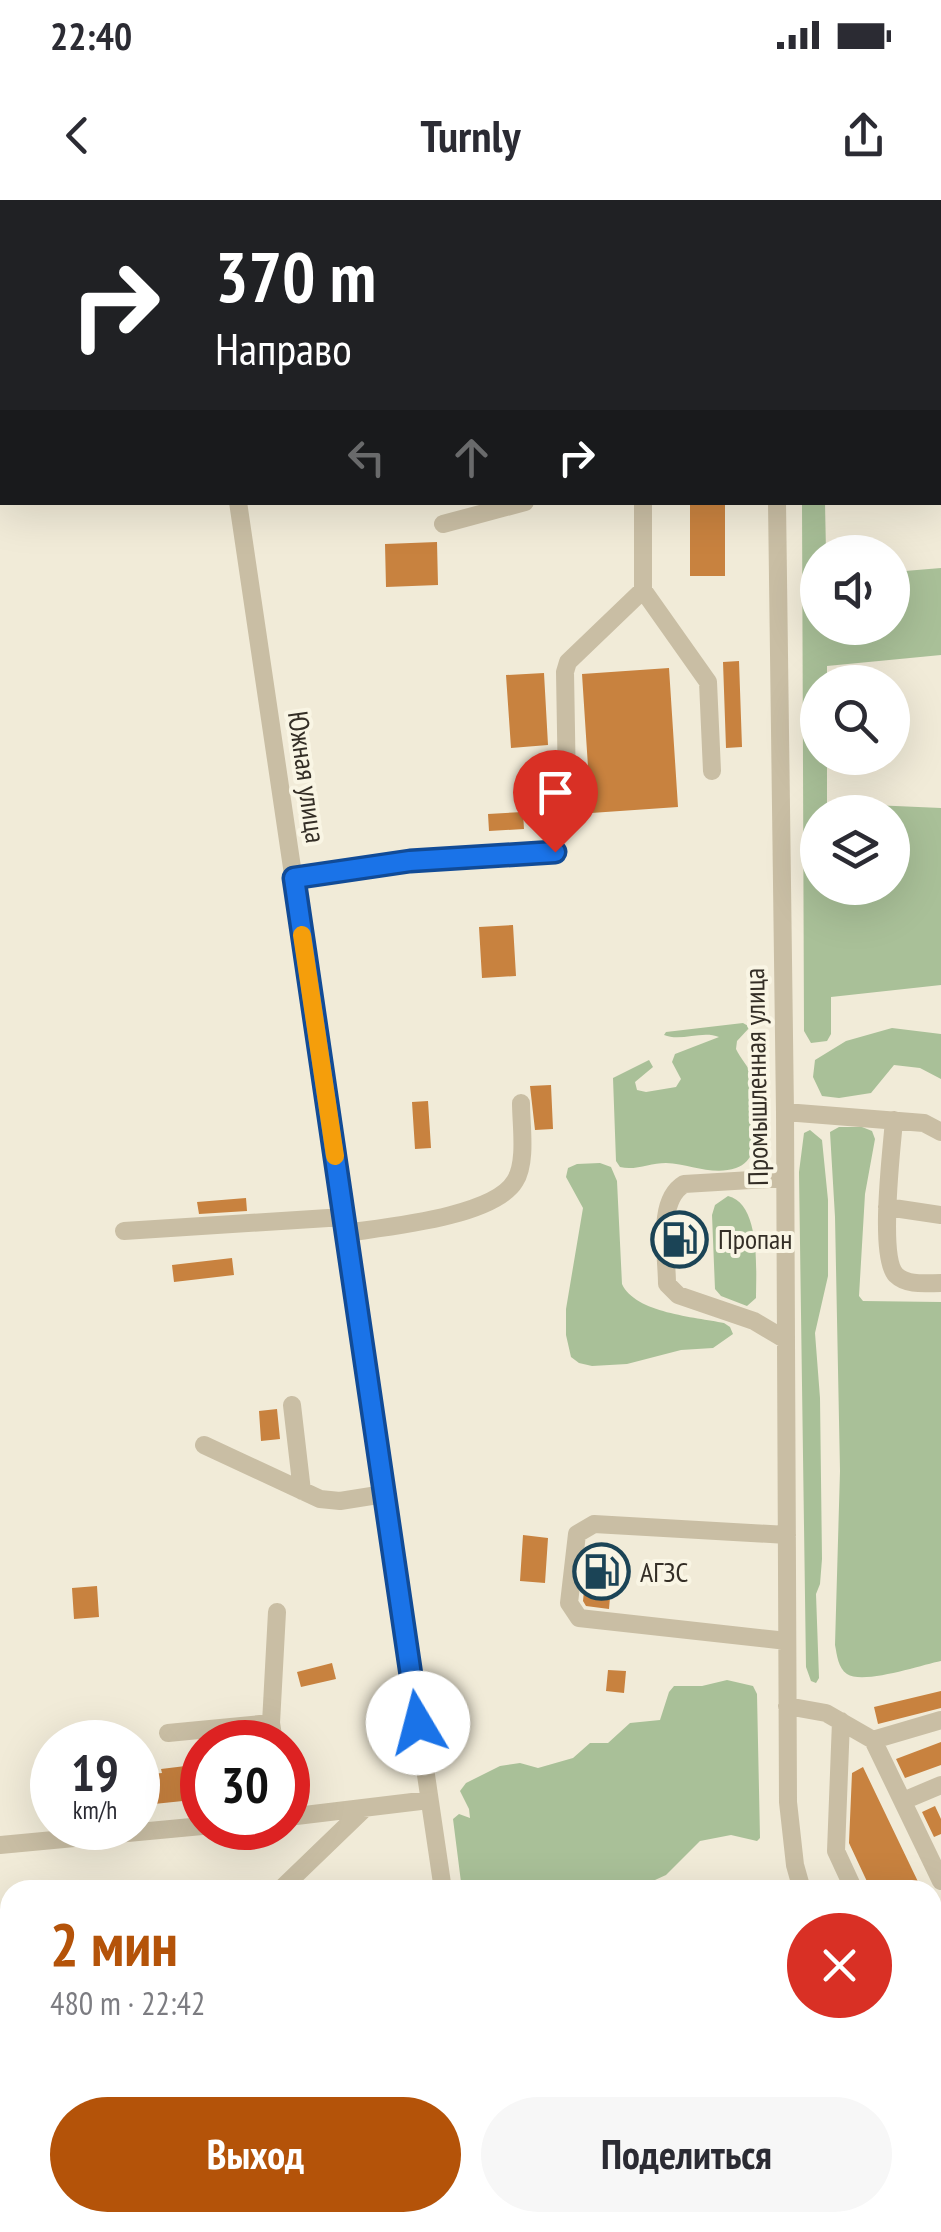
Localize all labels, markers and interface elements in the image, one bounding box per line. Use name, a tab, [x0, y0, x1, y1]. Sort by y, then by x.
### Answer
text: 22:40	[50, 11, 132, 60]
text: Turnly	[421, 106, 520, 164]
icon: back	[50, 108, 105, 163]
icon: share	[836, 108, 891, 163]
text: 370 m	[215, 231, 376, 321]
icon: right	[50, 240, 180, 370]
text: Направо	[215, 319, 352, 377]
icon: left	[339, 430, 394, 485]
icon: ahead	[444, 430, 499, 485]
icon: right	[549, 430, 604, 485]
map controls	[800, 535, 910, 905]
button: sound	[800, 535, 910, 645]
button: search	[800, 665, 910, 775]
street label: Южная улица	[280, 709, 335, 845]
pin	[513, 750, 598, 853]
icon: arrive	[528, 765, 583, 820]
button: layers	[800, 795, 910, 905]
street label: Промышленная улица	[735, 968, 776, 1186]
fuel station icon: Пропан	[649, 1209, 709, 1269]
place label: Пропан	[718, 1220, 792, 1257]
fuel station icon: АГЗС	[571, 1542, 631, 1602]
place label: АГЗС	[640, 1553, 688, 1590]
position arrow	[366, 1671, 470, 1775]
speed limit sign: 30	[180, 1720, 310, 1850]
text: 19	[71, 1740, 119, 1805]
text: km/h	[73, 1794, 117, 1826]
text: 2 мин	[50, 1905, 178, 1983]
button: close	[787, 1913, 892, 2018]
text: 480 m · 22:42	[50, 1982, 205, 2024]
button: Выход	[50, 2097, 461, 2212]
button: Поделиться	[481, 2097, 892, 2212]

